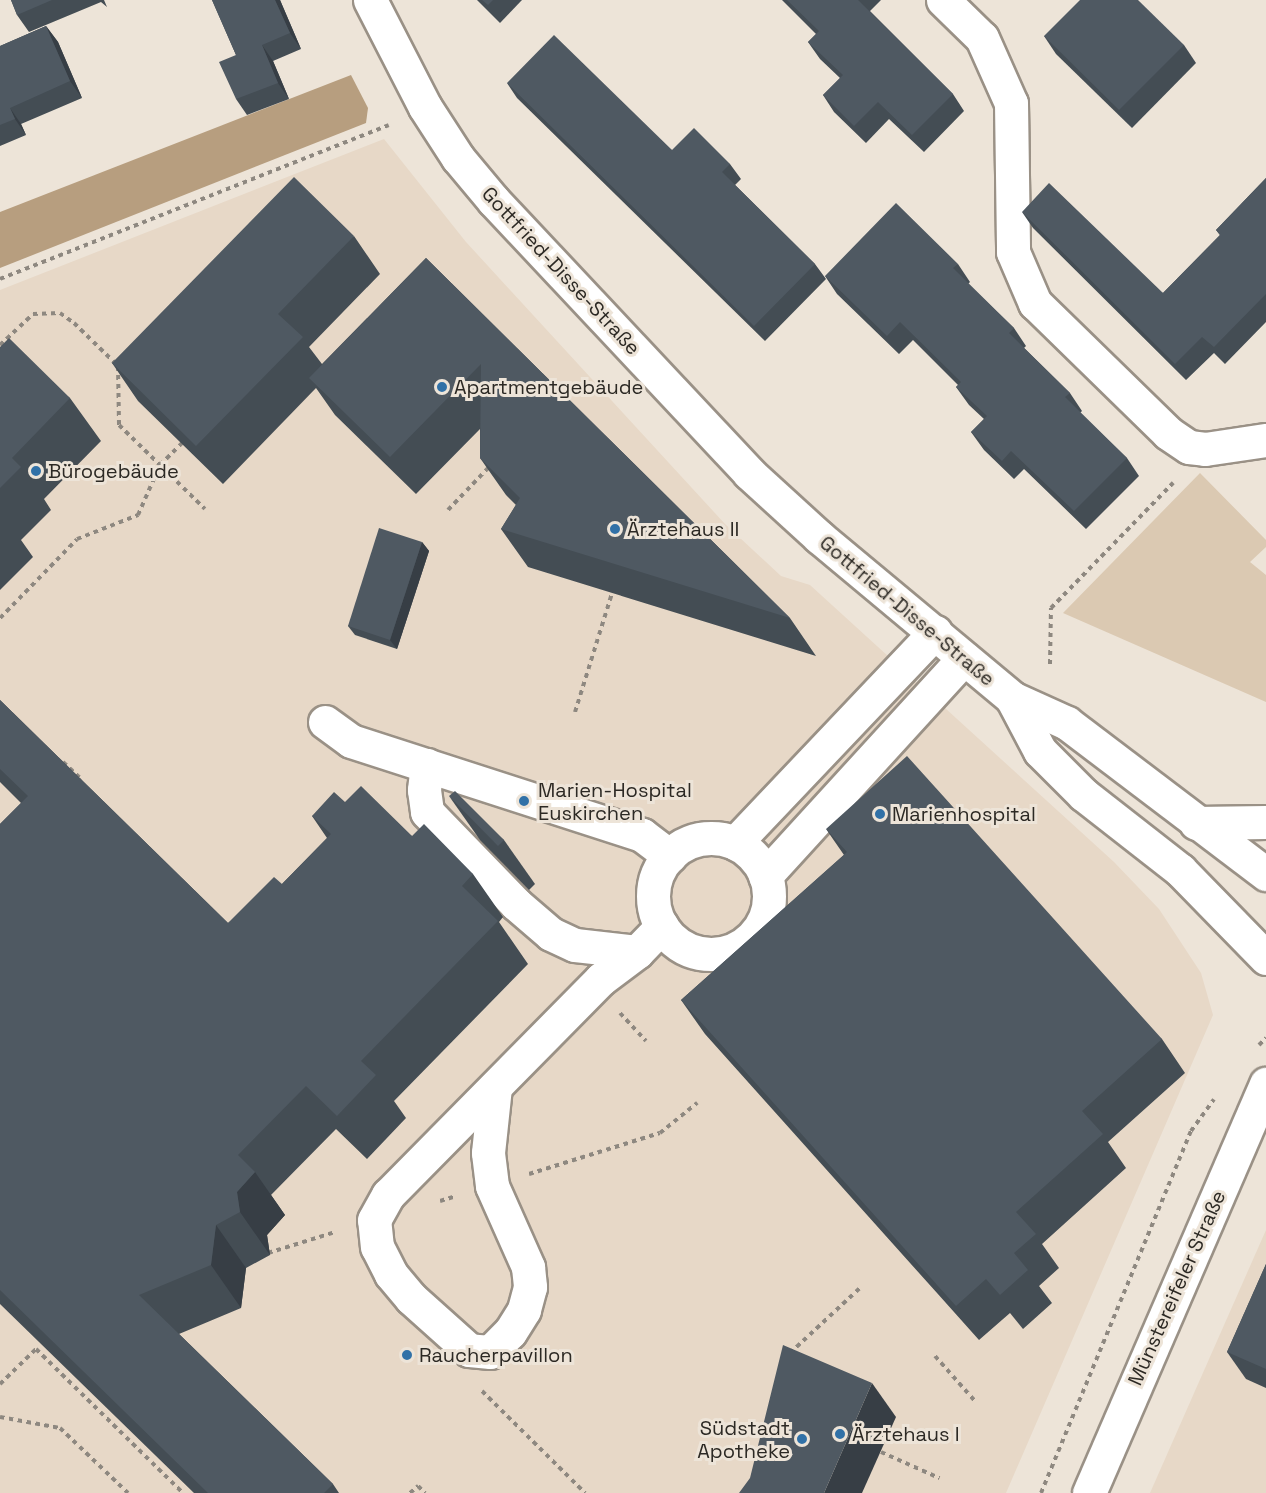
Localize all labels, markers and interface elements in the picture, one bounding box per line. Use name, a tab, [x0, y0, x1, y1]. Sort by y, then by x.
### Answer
street label: Gottfried-Disse-Straße	[477, 182, 645, 360]
place label: Apartmentgebäude	[454, 375, 643, 399]
marker: Apartmentgebäude	[435, 380, 449, 394]
place label: Bürogebäude	[48, 459, 179, 483]
marker: Bürogebäude	[29, 464, 43, 478]
place label: Ärztehaus II	[627, 517, 739, 541]
marker: Ärztehaus II	[608, 522, 622, 536]
street label: Gottfried-Disse-Straße	[815, 531, 999, 691]
place label: Marien-Hospital Euskirchen	[538, 778, 692, 825]
marker: Marien-Hospital Euskirchen	[515, 792, 533, 810]
place label: Marienhospital	[892, 802, 1036, 826]
marker: Marienhospital	[873, 807, 887, 821]
street label: Münstereifeler Straße	[1123, 1187, 1231, 1389]
place label: Raucherpavillon	[419, 1343, 573, 1367]
marker: Raucherpavillon	[400, 1348, 414, 1362]
place label: Südstadt Apotheke	[697, 1416, 790, 1463]
place label: Ärztehaus I	[852, 1422, 960, 1446]
marker: Ärztehaus I	[833, 1427, 847, 1441]
marker: Südstadt Apotheke	[795, 1432, 809, 1446]

